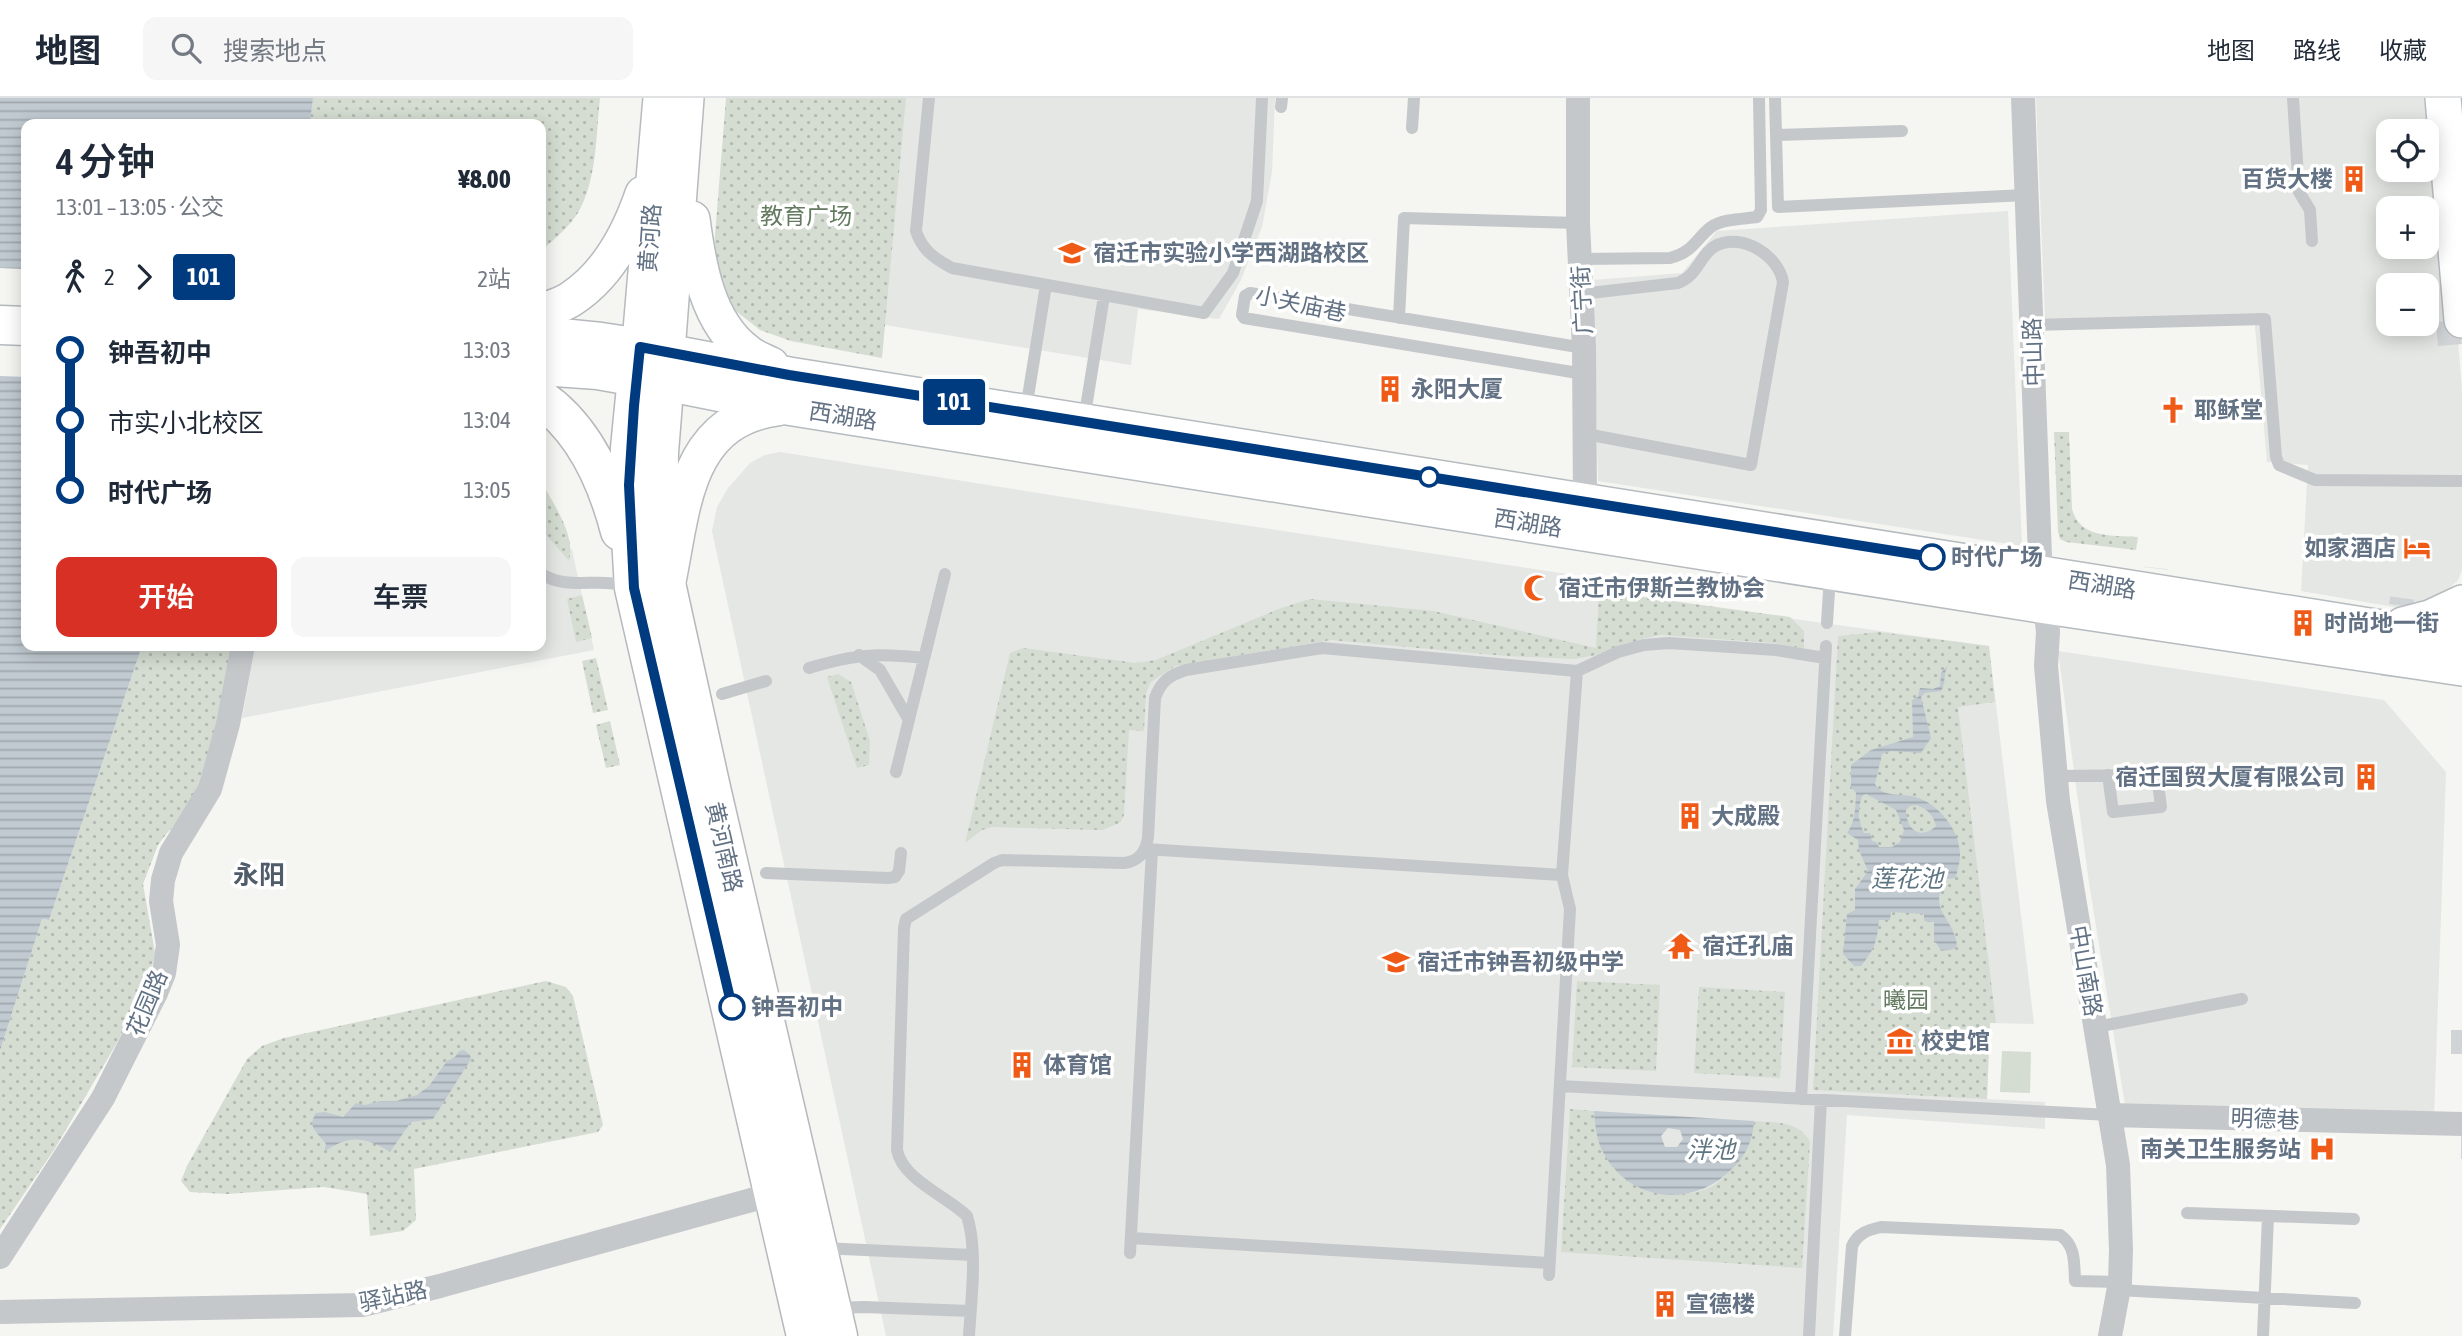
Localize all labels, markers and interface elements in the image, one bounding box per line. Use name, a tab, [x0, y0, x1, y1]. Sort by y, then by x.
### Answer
search box	[143, 17, 633, 80]
icon: search	[167, 29, 205, 67]
text: 地图	[35, 31, 101, 69]
text: 搜索地点	[223, 36, 327, 66]
text: 地图	[2207, 37, 2255, 64]
text: 路线	[2293, 37, 2341, 64]
text: 收藏	[2379, 37, 2427, 64]
map controls	[2376, 119, 2439, 336]
button: locate	[2376, 119, 2439, 182]
text: 4 分钟	[56, 140, 155, 183]
text: ¥8.00	[458, 164, 511, 194]
building icon: 百货大楼	[2339, 164, 2369, 194]
place label: 百货大楼	[2241, 166, 2333, 192]
text: 13:01 – 13:05 · 公交	[56, 194, 224, 220]
button: +	[2376, 196, 2439, 259]
street label: 黄河路	[635, 203, 665, 273]
park label: 教育广场	[760, 203, 852, 229]
school or university icon: 宿迁市实验小学西湖路校区	[1057, 238, 1087, 268]
place label: 宿迁市实验小学西湖路校区	[1093, 240, 1369, 266]
icon: walk	[56, 258, 94, 296]
icon: forward	[125, 258, 163, 296]
text: 101	[187, 263, 221, 290]
text: 2	[104, 264, 115, 290]
street label: 广宁街	[1567, 265, 1597, 335]
text: 2站	[477, 266, 511, 292]
button: −	[2376, 273, 2439, 336]
street label: 小关庙巷	[1253, 282, 1349, 326]
street label: 中山路	[2019, 317, 2047, 387]
text: 13:03	[463, 337, 511, 363]
text: 钟吾初中	[108, 338, 212, 368]
building icon: 永阳大厦	[1375, 374, 1405, 404]
place label: 永阳大厦	[1411, 376, 1503, 402]
line badge: 101	[914, 379, 994, 425]
text: 101	[937, 388, 971, 415]
church icon: 耶稣堂	[2158, 395, 2188, 425]
place label: 耶稣堂	[2194, 397, 2263, 423]
street label: 西湖路	[807, 398, 879, 434]
text: 13:04	[463, 407, 511, 433]
text: 市实小北校区	[108, 408, 264, 438]
unlabelled marker	[1419, 467, 1439, 487]
text: 13:05	[463, 477, 511, 503]
text: 时代广场	[108, 478, 212, 508]
street label: 西湖路	[1492, 505, 1564, 541]
hotel icon: 如家酒店	[2402, 533, 2432, 563]
place label: 如家酒店	[2304, 535, 2396, 561]
marker: 时代广场	[1919, 544, 1945, 570]
place label: 时代广场	[1951, 544, 2043, 570]
button: 开始	[56, 557, 277, 637]
button: 车票	[291, 557, 511, 637]
street label: 西湖路	[2066, 567, 2138, 603]
mosque icon: 宿迁市伊斯兰教协会	[1522, 573, 1552, 603]
place label: 宿迁市伊斯兰教协会	[1558, 575, 1765, 601]
building icon: 时尚地一街	[2288, 608, 2318, 638]
place label: 时尚地一街	[2324, 610, 2439, 636]
building icon: 宿迁国贸大厦有限公司	[2351, 762, 2381, 792]
place label: 宿迁国贸大厦有限公司	[2115, 764, 2345, 790]
street label: 黄河南路	[701, 799, 747, 895]
building icon: 大成殿	[1675, 801, 1705, 831]
place label: 大成殿	[1711, 803, 1780, 829]
district label: 永阳	[233, 860, 285, 890]
water label: 莲花池	[1871, 865, 1945, 892]
street label: 中山南路	[2065, 923, 2107, 1019]
temple icon: 宿迁孔庙	[1666, 931, 1696, 961]
place label: 宿迁孔庙	[1702, 933, 1794, 959]
school or university icon: 宿迁市钟吾初级中学	[1381, 947, 1411, 977]
place label: 宿迁市钟吾初级中学	[1417, 949, 1624, 975]
street label: 花园路	[122, 966, 172, 1040]
park label: 曦园	[1883, 987, 1929, 1013]
marker: 钟吾初中	[719, 994, 745, 1020]
place label: 钟吾初中	[751, 994, 843, 1020]
museum icon: 校史馆	[1885, 1026, 1915, 1056]
place label: 校史馆	[1921, 1028, 1990, 1054]
building icon: 体育馆	[1007, 1050, 1037, 1080]
place label: 体育馆	[1043, 1052, 1112, 1078]
street label: 明德巷	[2230, 1105, 2300, 1133]
hospital icon: 南关卫生服务站	[2307, 1134, 2337, 1164]
water label: 泮池	[1687, 1136, 1737, 1163]
place label: 南关卫生服务站	[2140, 1136, 2301, 1162]
street label: 驿站路	[357, 1276, 429, 1316]
building icon: 宣德楼	[1650, 1289, 1680, 1319]
place label: 宣德楼	[1686, 1291, 1755, 1317]

